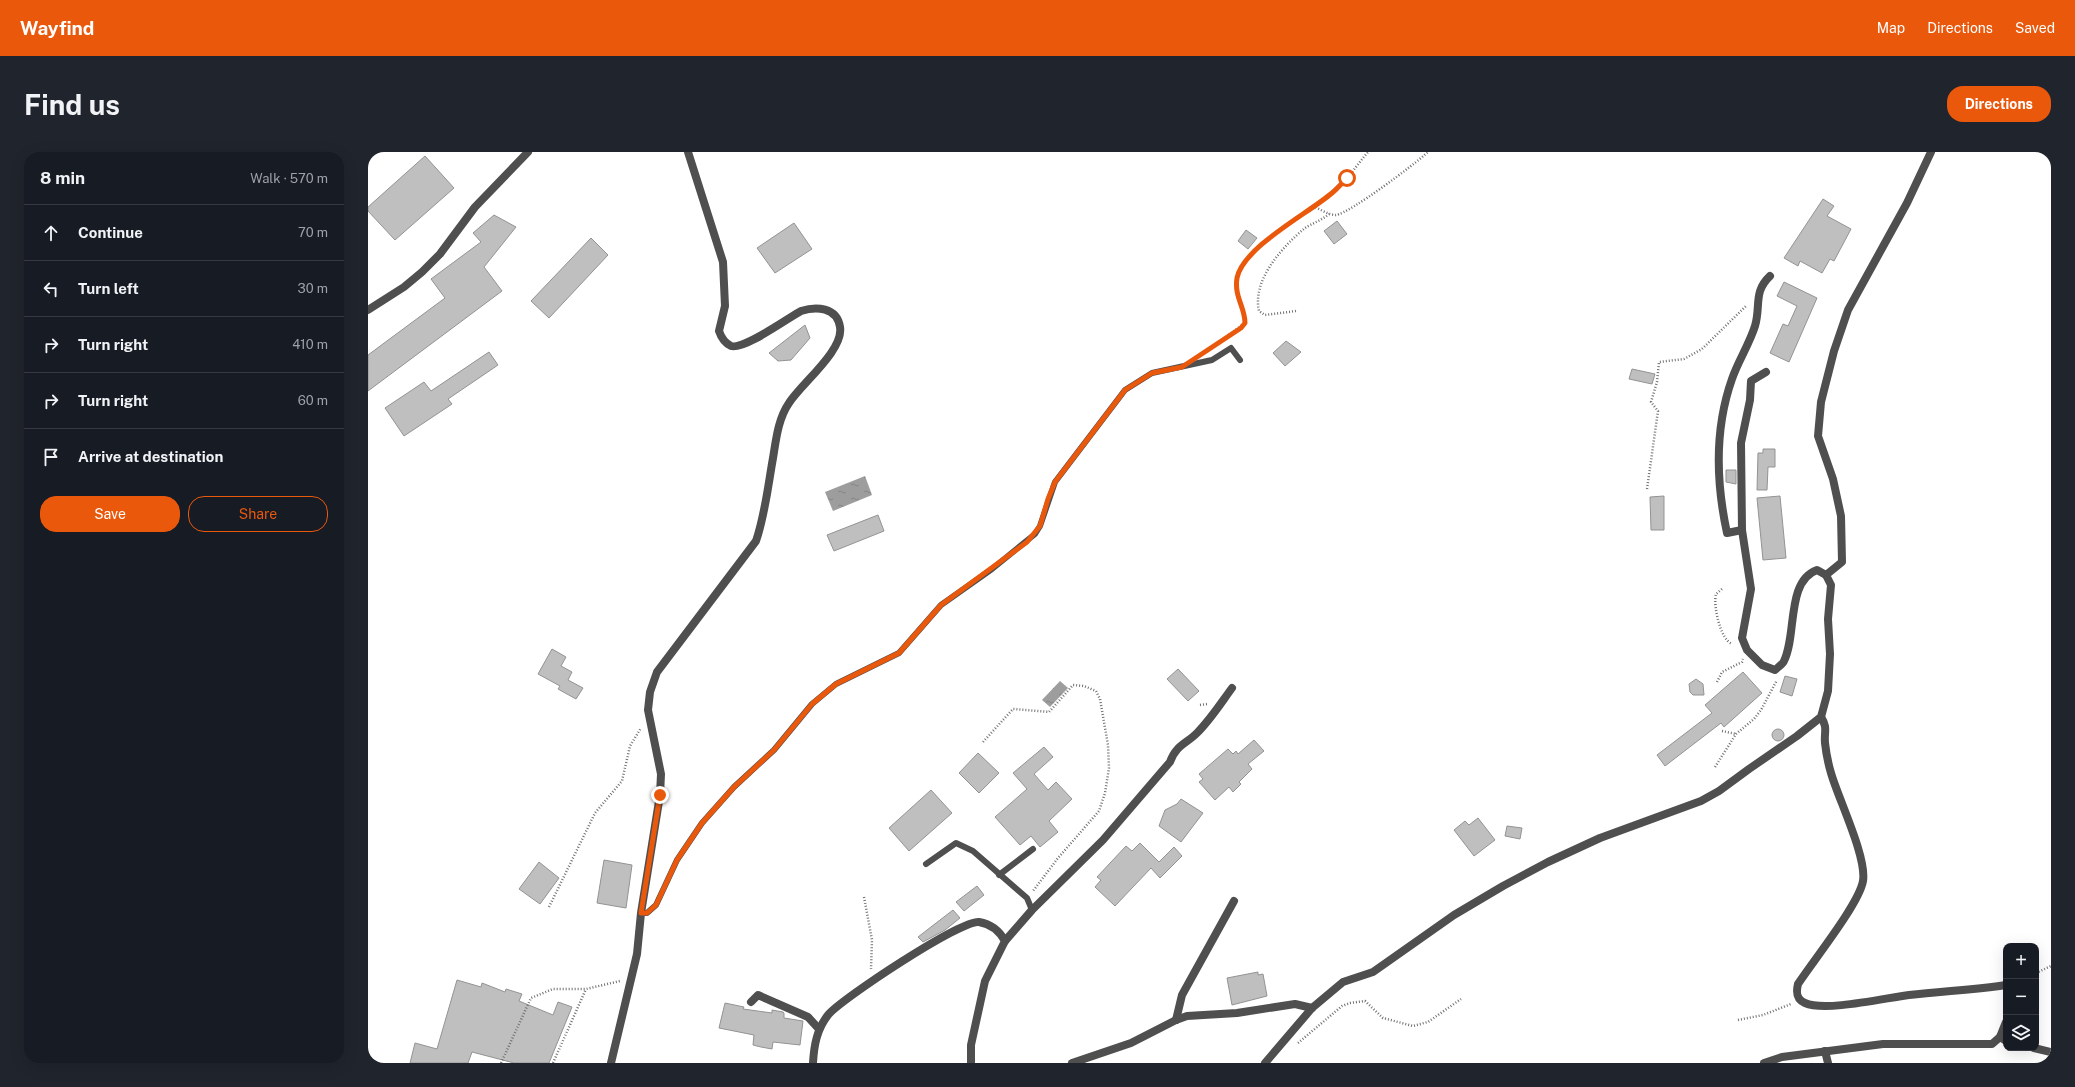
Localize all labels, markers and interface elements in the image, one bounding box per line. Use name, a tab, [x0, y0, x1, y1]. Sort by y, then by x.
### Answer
text: Wayfind	[20, 17, 94, 39]
text: Map	[1877, 20, 1905, 36]
text: Directions	[1927, 20, 1993, 36]
text: Saved	[2015, 20, 2055, 36]
button: Directions	[1947, 86, 2051, 122]
text: Find us	[24, 88, 120, 121]
text: 8 min	[40, 168, 85, 188]
route start	[1338, 169, 1356, 187]
text: Walk · 570 m	[250, 171, 328, 186]
icon: ahead	[40, 222, 62, 244]
text: Continue	[78, 224, 143, 241]
text: 70 m	[298, 225, 328, 240]
icon: left	[40, 278, 62, 300]
text: Turn left	[78, 280, 139, 297]
text: 30 m	[298, 281, 328, 296]
icon: right	[40, 334, 62, 356]
text: Turn right	[78, 336, 148, 353]
text: 410 m	[292, 337, 328, 352]
icon: right	[40, 390, 62, 412]
text: Turn right	[78, 392, 148, 409]
text: 60 m	[298, 393, 328, 408]
icon: arrive	[40, 446, 62, 468]
text: Arrive at destination	[78, 448, 223, 465]
button: Save	[40, 496, 180, 532]
button: Share	[188, 496, 328, 532]
route end	[651, 786, 669, 804]
map controls	[2003, 943, 2039, 1051]
button: +	[2003, 943, 2039, 979]
button: −	[2003, 979, 2039, 1015]
button: layers	[2003, 1015, 2039, 1051]

